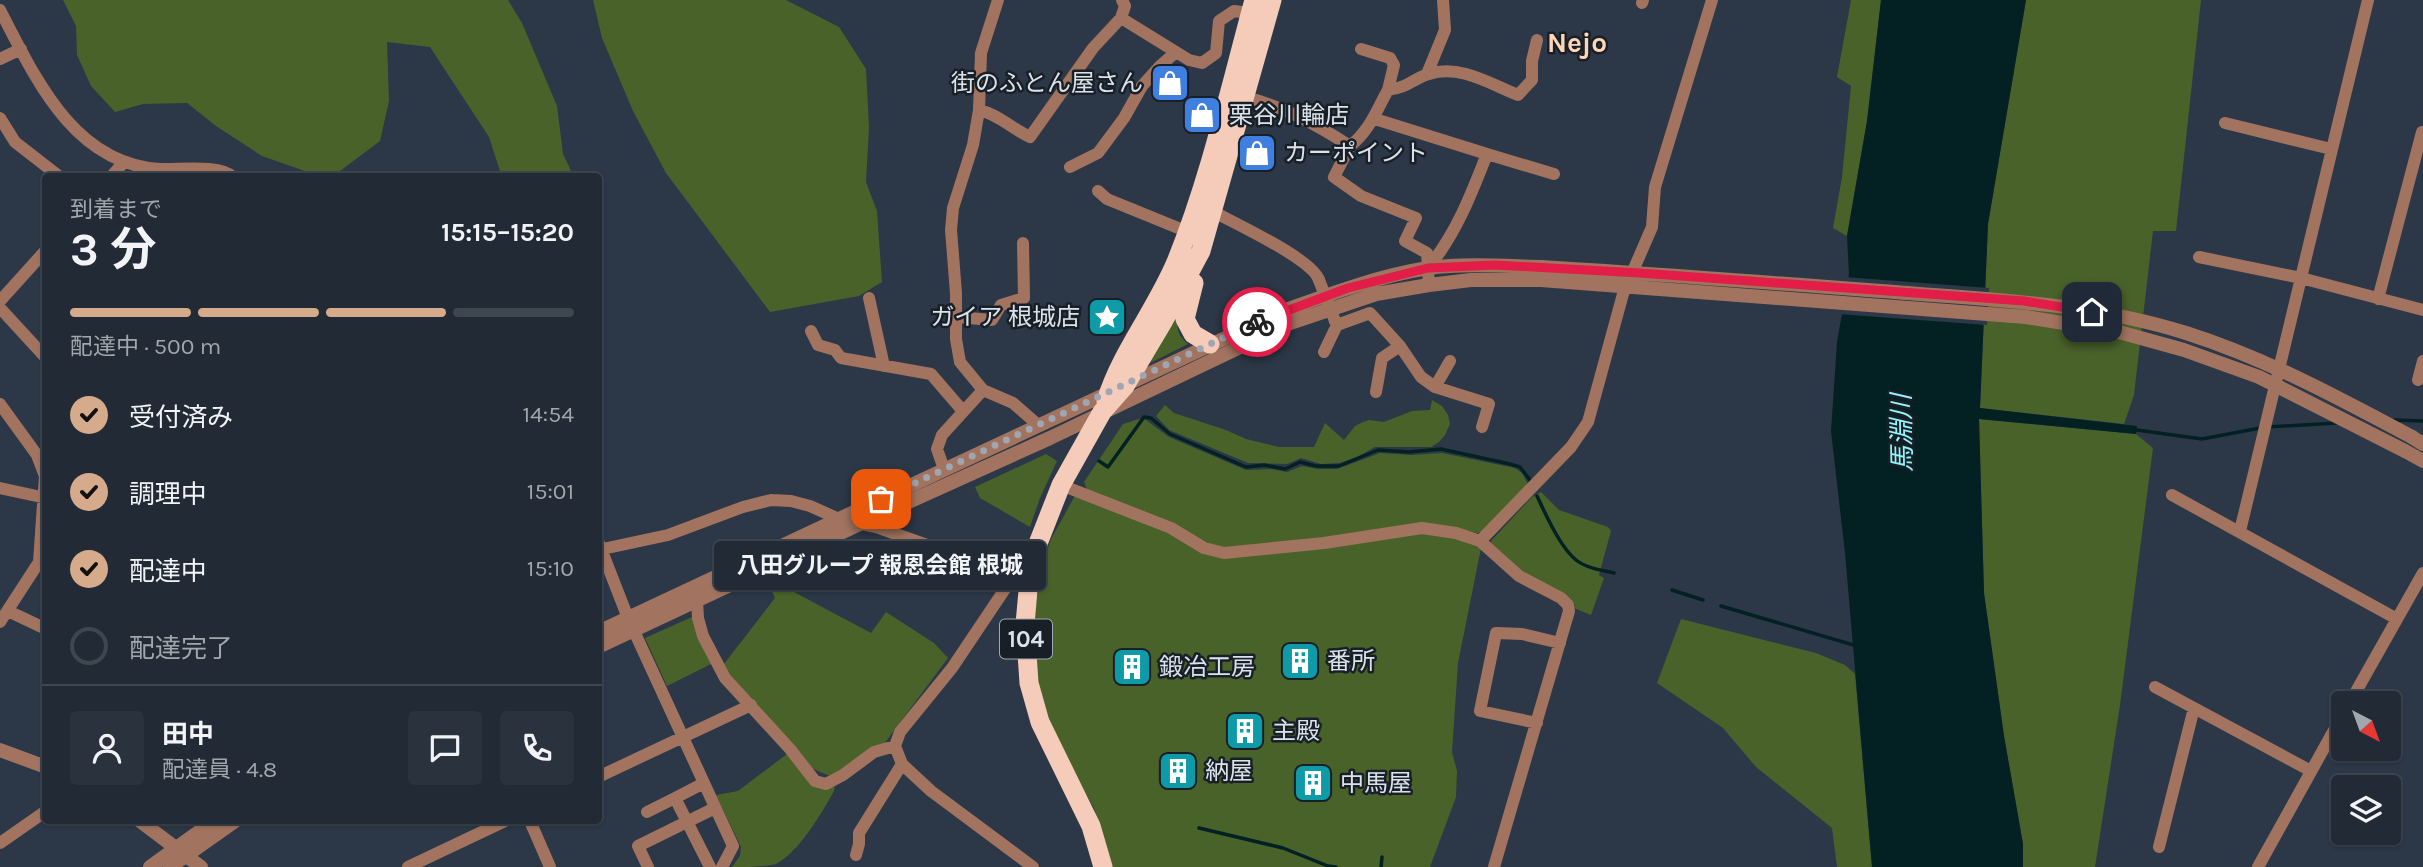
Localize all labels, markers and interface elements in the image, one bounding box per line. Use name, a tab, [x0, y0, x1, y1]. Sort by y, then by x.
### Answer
district label: Nejo	[1547, 26, 1607, 59]
shop icon: 街のふとん屋さん	[1149, 62, 1191, 104]
place label: 街のふとん屋さん	[951, 69, 1143, 97]
shop icon: 栗谷川輪店	[1181, 94, 1223, 136]
place label: 栗谷川輪店	[1229, 101, 1349, 129]
shop icon: カーポイント	[1236, 132, 1278, 174]
place label: カーポイント	[1284, 139, 1428, 167]
text: 到着まで	[70, 196, 162, 223]
text: 15:15–15:20	[441, 217, 574, 248]
text: 3 分	[70, 223, 156, 277]
pin	[2062, 282, 2122, 342]
courier	[1222, 287, 1292, 357]
icon: home	[2073, 293, 2111, 331]
place icon: ガイア 根城店	[1086, 296, 1128, 338]
place label: ガイア 根城店	[930, 303, 1080, 331]
icon: bike	[1238, 303, 1276, 341]
text: 配達中 · 500 m	[70, 333, 221, 360]
water label: 馬淵川	[1886, 391, 1918, 472]
icon: check	[70, 396, 108, 434]
text: 14:54	[522, 401, 574, 428]
text: 受付済み	[129, 402, 233, 433]
pin	[851, 469, 911, 529]
icon: check	[70, 473, 108, 511]
text: 15:01	[527, 478, 574, 505]
text: 調理中	[129, 479, 207, 510]
icon: bag	[862, 480, 900, 518]
callout: 八田グループ 報恩会館 根城	[715, 541, 1047, 590]
icon: check	[70, 550, 108, 588]
text: 八田グループ 報恩会館 根城	[737, 552, 1023, 579]
text: 15:10	[527, 555, 574, 582]
text: 配達中	[129, 556, 207, 587]
road number: 104	[1000, 620, 1052, 659]
text: 配達完了	[129, 633, 233, 664]
building icon: 番所	[1279, 640, 1321, 682]
building icon: 鍛冶工房	[1111, 646, 1153, 688]
place label: 番所	[1327, 647, 1375, 675]
place label: 鍛冶工房	[1159, 653, 1255, 681]
north arrow	[2331, 691, 2401, 761]
map controls	[2331, 691, 2401, 845]
building icon: 主殿	[1224, 710, 1266, 752]
button: person	[70, 711, 144, 785]
button: chat	[408, 711, 482, 785]
button: phone	[500, 711, 574, 785]
place label: 主殿	[1272, 717, 1320, 745]
text: 田中	[162, 719, 214, 750]
building icon: 納屋	[1157, 750, 1199, 792]
text: 配達員 · 4.8	[162, 756, 277, 783]
place label: 納屋	[1205, 757, 1253, 785]
building icon: 中馬屋	[1292, 762, 1334, 804]
place label: 中馬屋	[1340, 769, 1412, 797]
button: layers	[2331, 775, 2401, 845]

